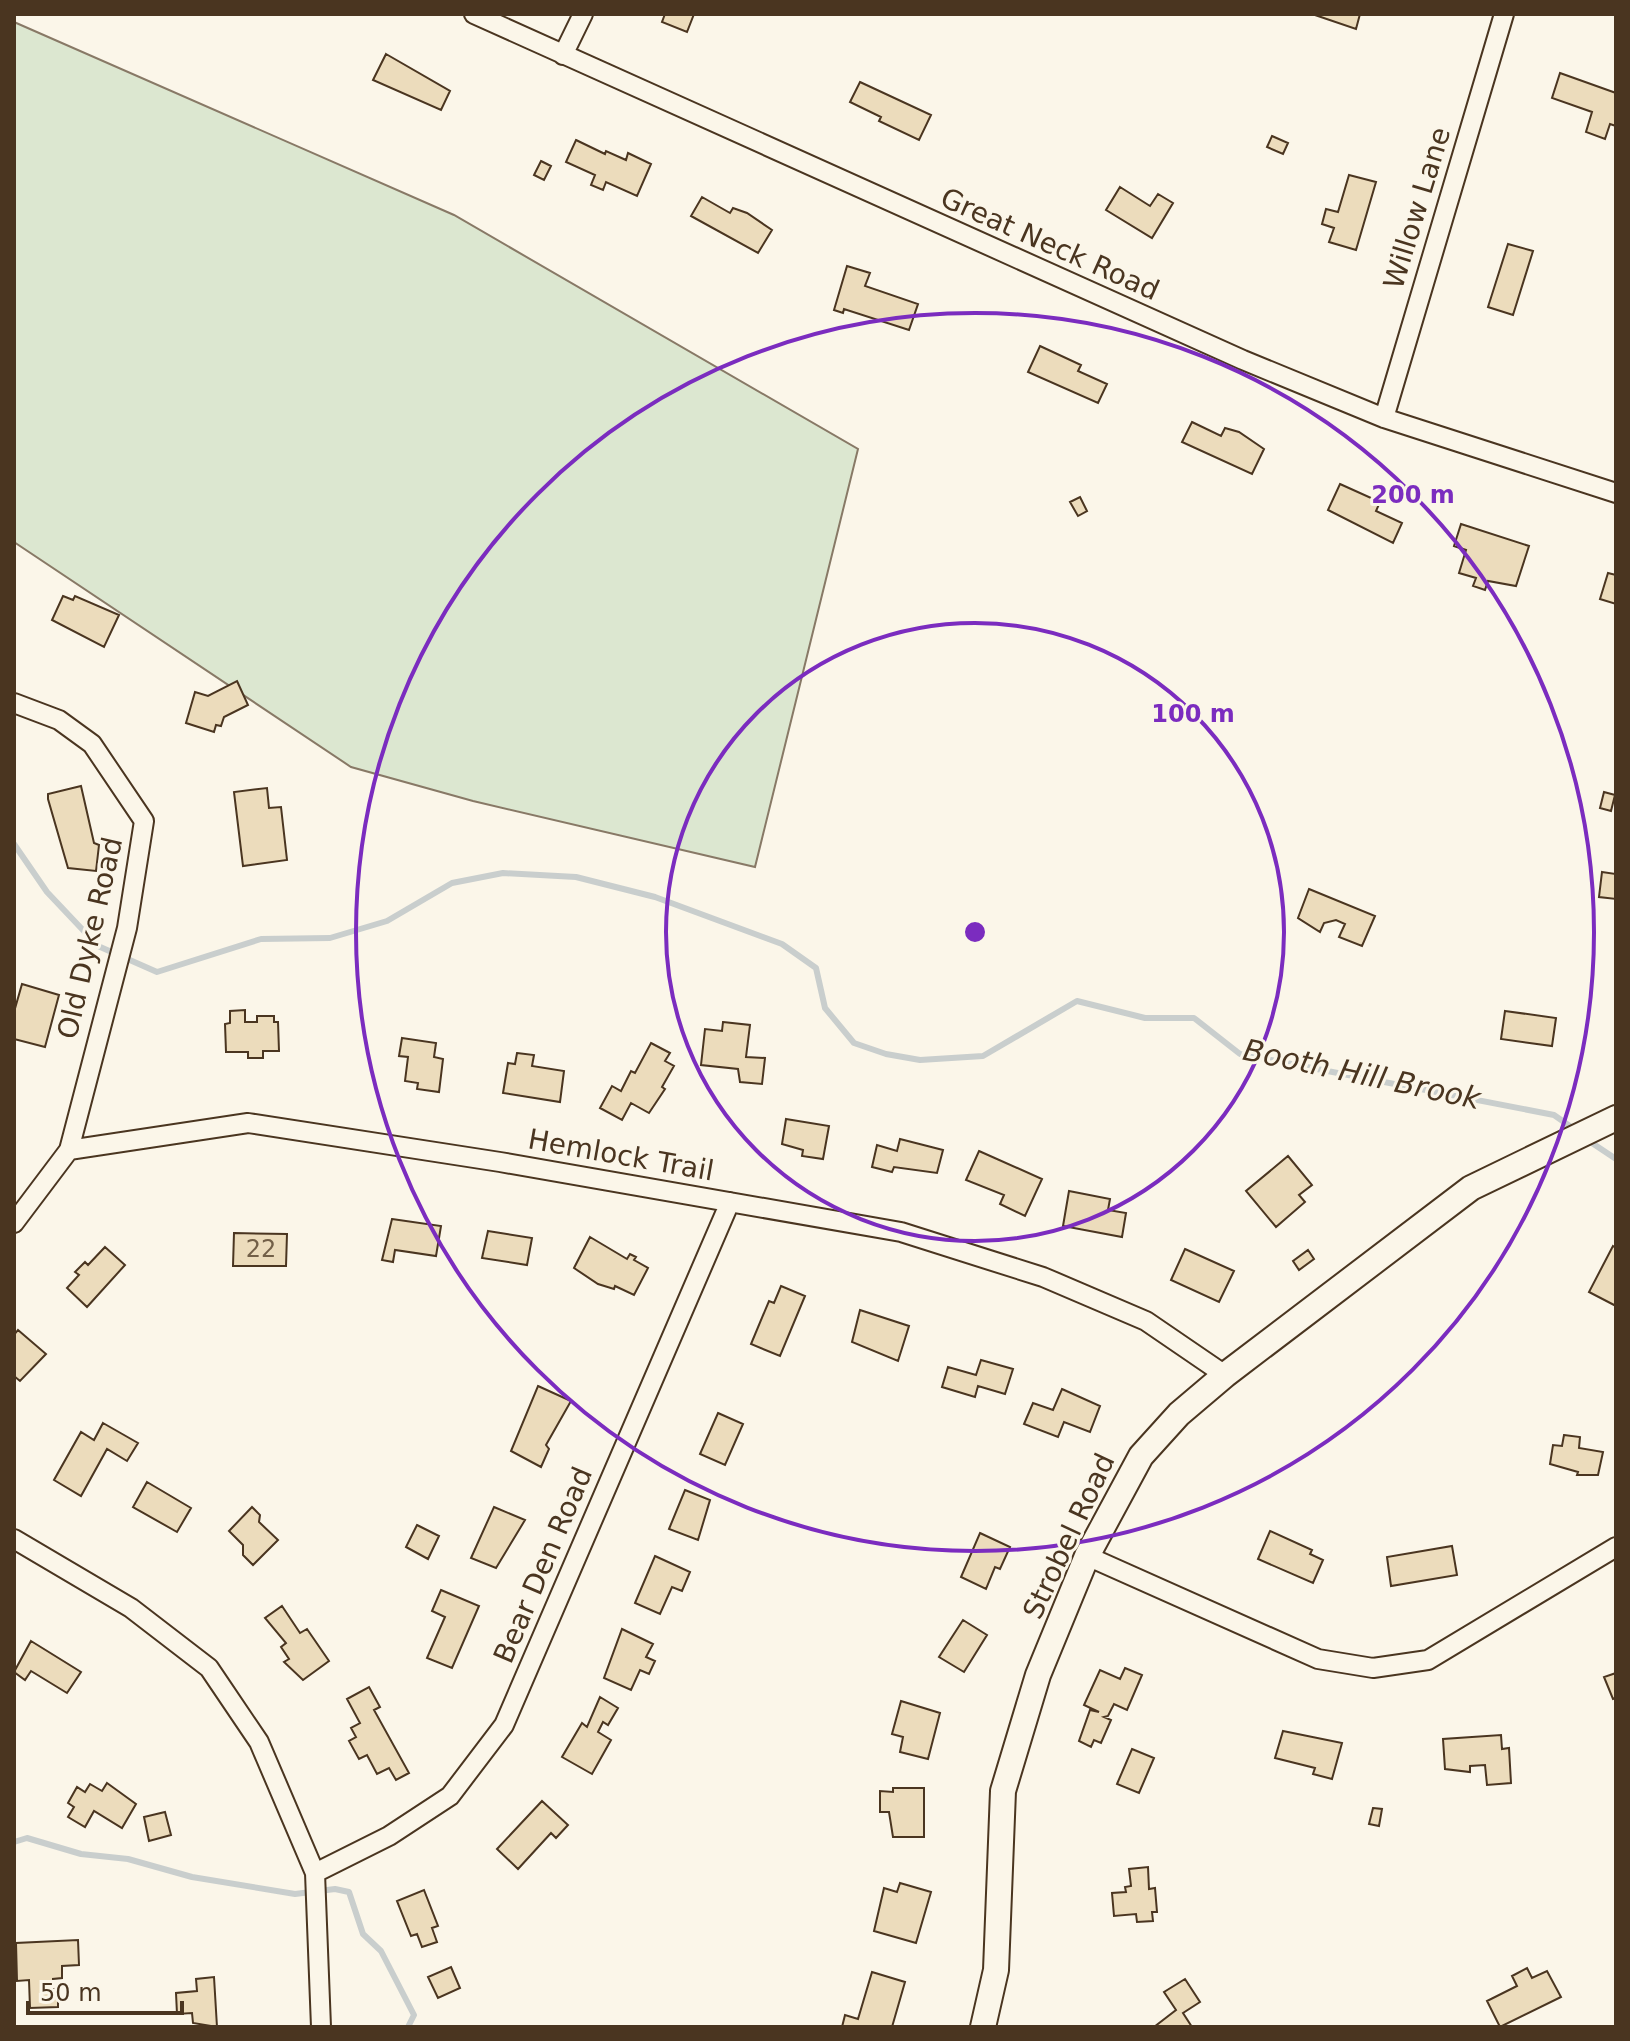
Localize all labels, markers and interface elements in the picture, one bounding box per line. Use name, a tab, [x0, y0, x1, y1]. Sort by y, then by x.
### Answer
street label: Willow Lane	[1377, 123, 1457, 293]
street label: Great Neck Road	[936, 181, 1164, 307]
text: 200 m	[1371, 481, 1455, 509]
text: 100 m	[1151, 700, 1235, 728]
street label: Old Dyke Road	[51, 834, 129, 1042]
centre of rings	[961, 918, 989, 946]
water label: Booth Hill Brook	[1240, 1032, 1485, 1117]
street label: Hemlock Trail	[525, 1122, 717, 1188]
house number: 22	[246, 1235, 276, 1263]
street label: Strobel Road	[1016, 1448, 1122, 1624]
street label: Bear Den Road	[487, 1462, 599, 1668]
scale bar	[28, 1965, 182, 2015]
text: 50 m	[40, 1979, 102, 2007]

